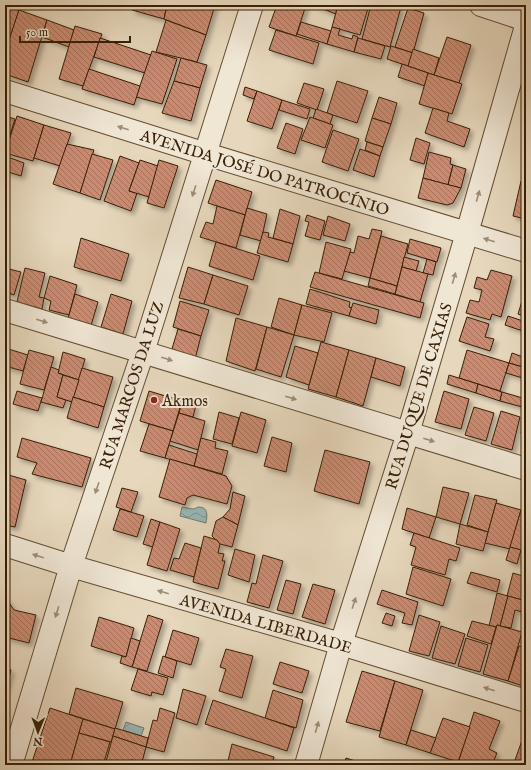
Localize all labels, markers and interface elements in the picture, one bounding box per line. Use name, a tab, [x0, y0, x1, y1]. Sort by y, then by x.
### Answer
scale bar	[20, 18, 130, 44]
text: 50 m	[26, 25, 48, 40]
street label: AVENIDA JOSÉ DO PATROCÍNIO	[137, 124, 392, 221]
one-way arrow	[117, 125, 129, 131]
one-way arrow	[191, 186, 197, 198]
one-way arrow	[475, 189, 481, 201]
one-way arrow	[482, 237, 494, 243]
one-way arrow	[451, 272, 457, 284]
street label: RUA MARCOS DA LUZ	[96, 299, 170, 472]
street label: RUA DUQUE DE CAXIAS	[382, 301, 458, 492]
one-way arrow	[37, 318, 49, 324]
one-way arrow	[161, 356, 173, 362]
place label: Akmos	[161, 392, 208, 412]
marker: Akmos	[149, 395, 159, 405]
one-way arrow	[285, 395, 297, 401]
one-way arrow	[423, 437, 435, 443]
one-way arrow	[94, 482, 100, 494]
one-way arrow	[32, 552, 44, 558]
one-way arrow	[156, 589, 169, 595]
street label: AVENIDA LIBERDADE	[176, 590, 354, 659]
one-way arrow	[351, 597, 357, 609]
one-way arrow	[54, 606, 60, 618]
one-way arrow	[482, 686, 494, 692]
north arrow	[18, 712, 58, 752]
one-way arrow	[314, 721, 320, 733]
text: N	[32, 734, 44, 748]

